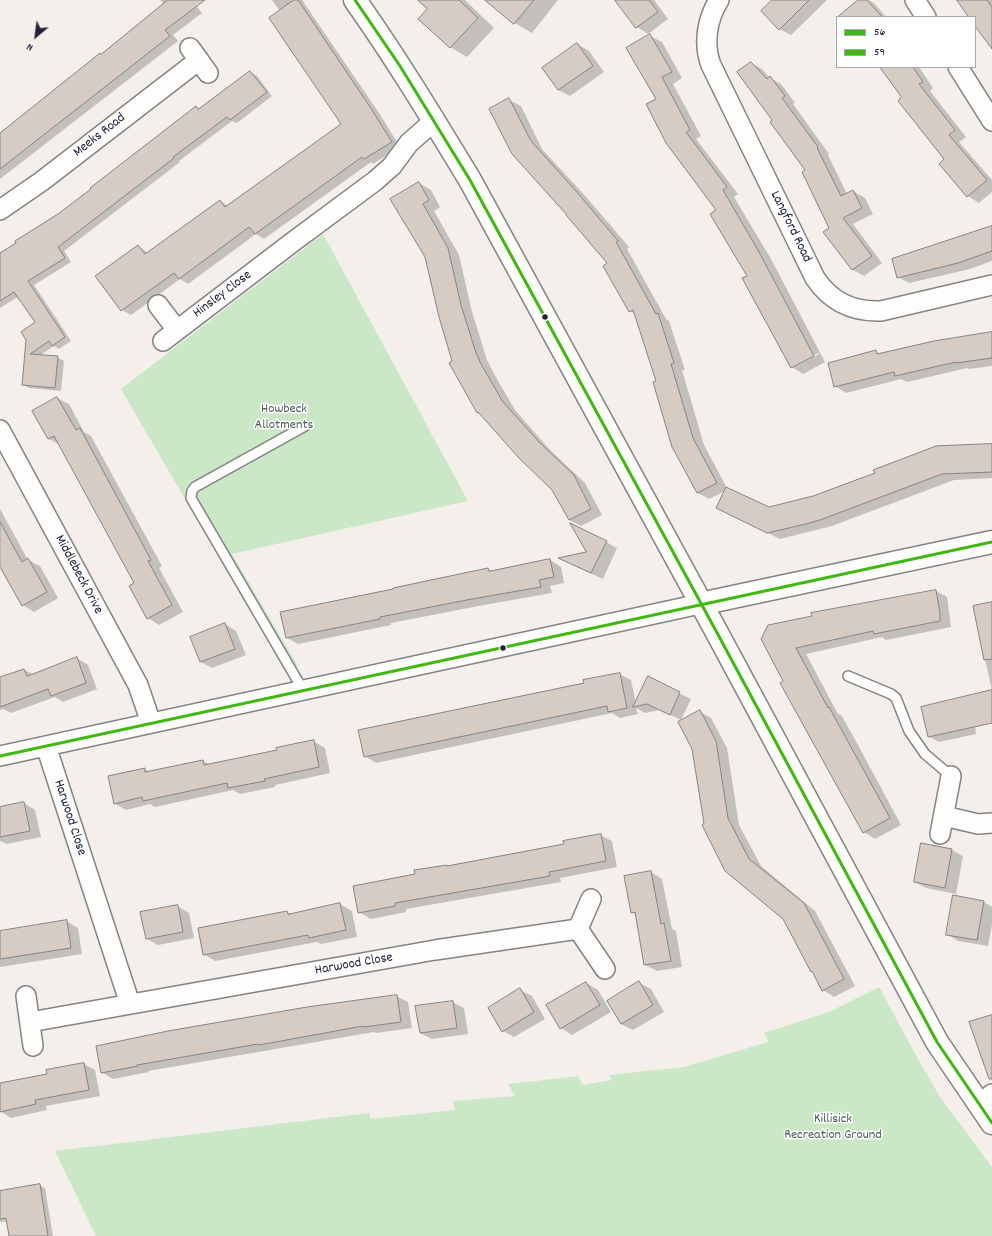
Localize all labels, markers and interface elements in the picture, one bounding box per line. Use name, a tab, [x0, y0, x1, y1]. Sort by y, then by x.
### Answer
north arrow	[16, 16, 56, 56]
legend	[836, 16, 976, 68]
text: 56	[874, 24, 885, 41]
text: N	[24, 38, 36, 55]
text: 59	[874, 44, 885, 61]
street label: Meeks Road	[71, 110, 129, 162]
street label: Langford Road	[766, 189, 814, 265]
street label: Hinsley Close	[190, 268, 256, 322]
unlabelled marker	[540, 312, 550, 322]
park label: Howbeck Allotments	[254, 402, 314, 434]
street label: Middlebeck Drive	[50, 533, 106, 617]
unlabelled marker	[498, 643, 508, 653]
street label: Harwood Close	[49, 778, 89, 858]
street label: Harwood Close	[314, 950, 394, 980]
park label: Killisick Recreation Ground	[784, 1112, 882, 1144]

